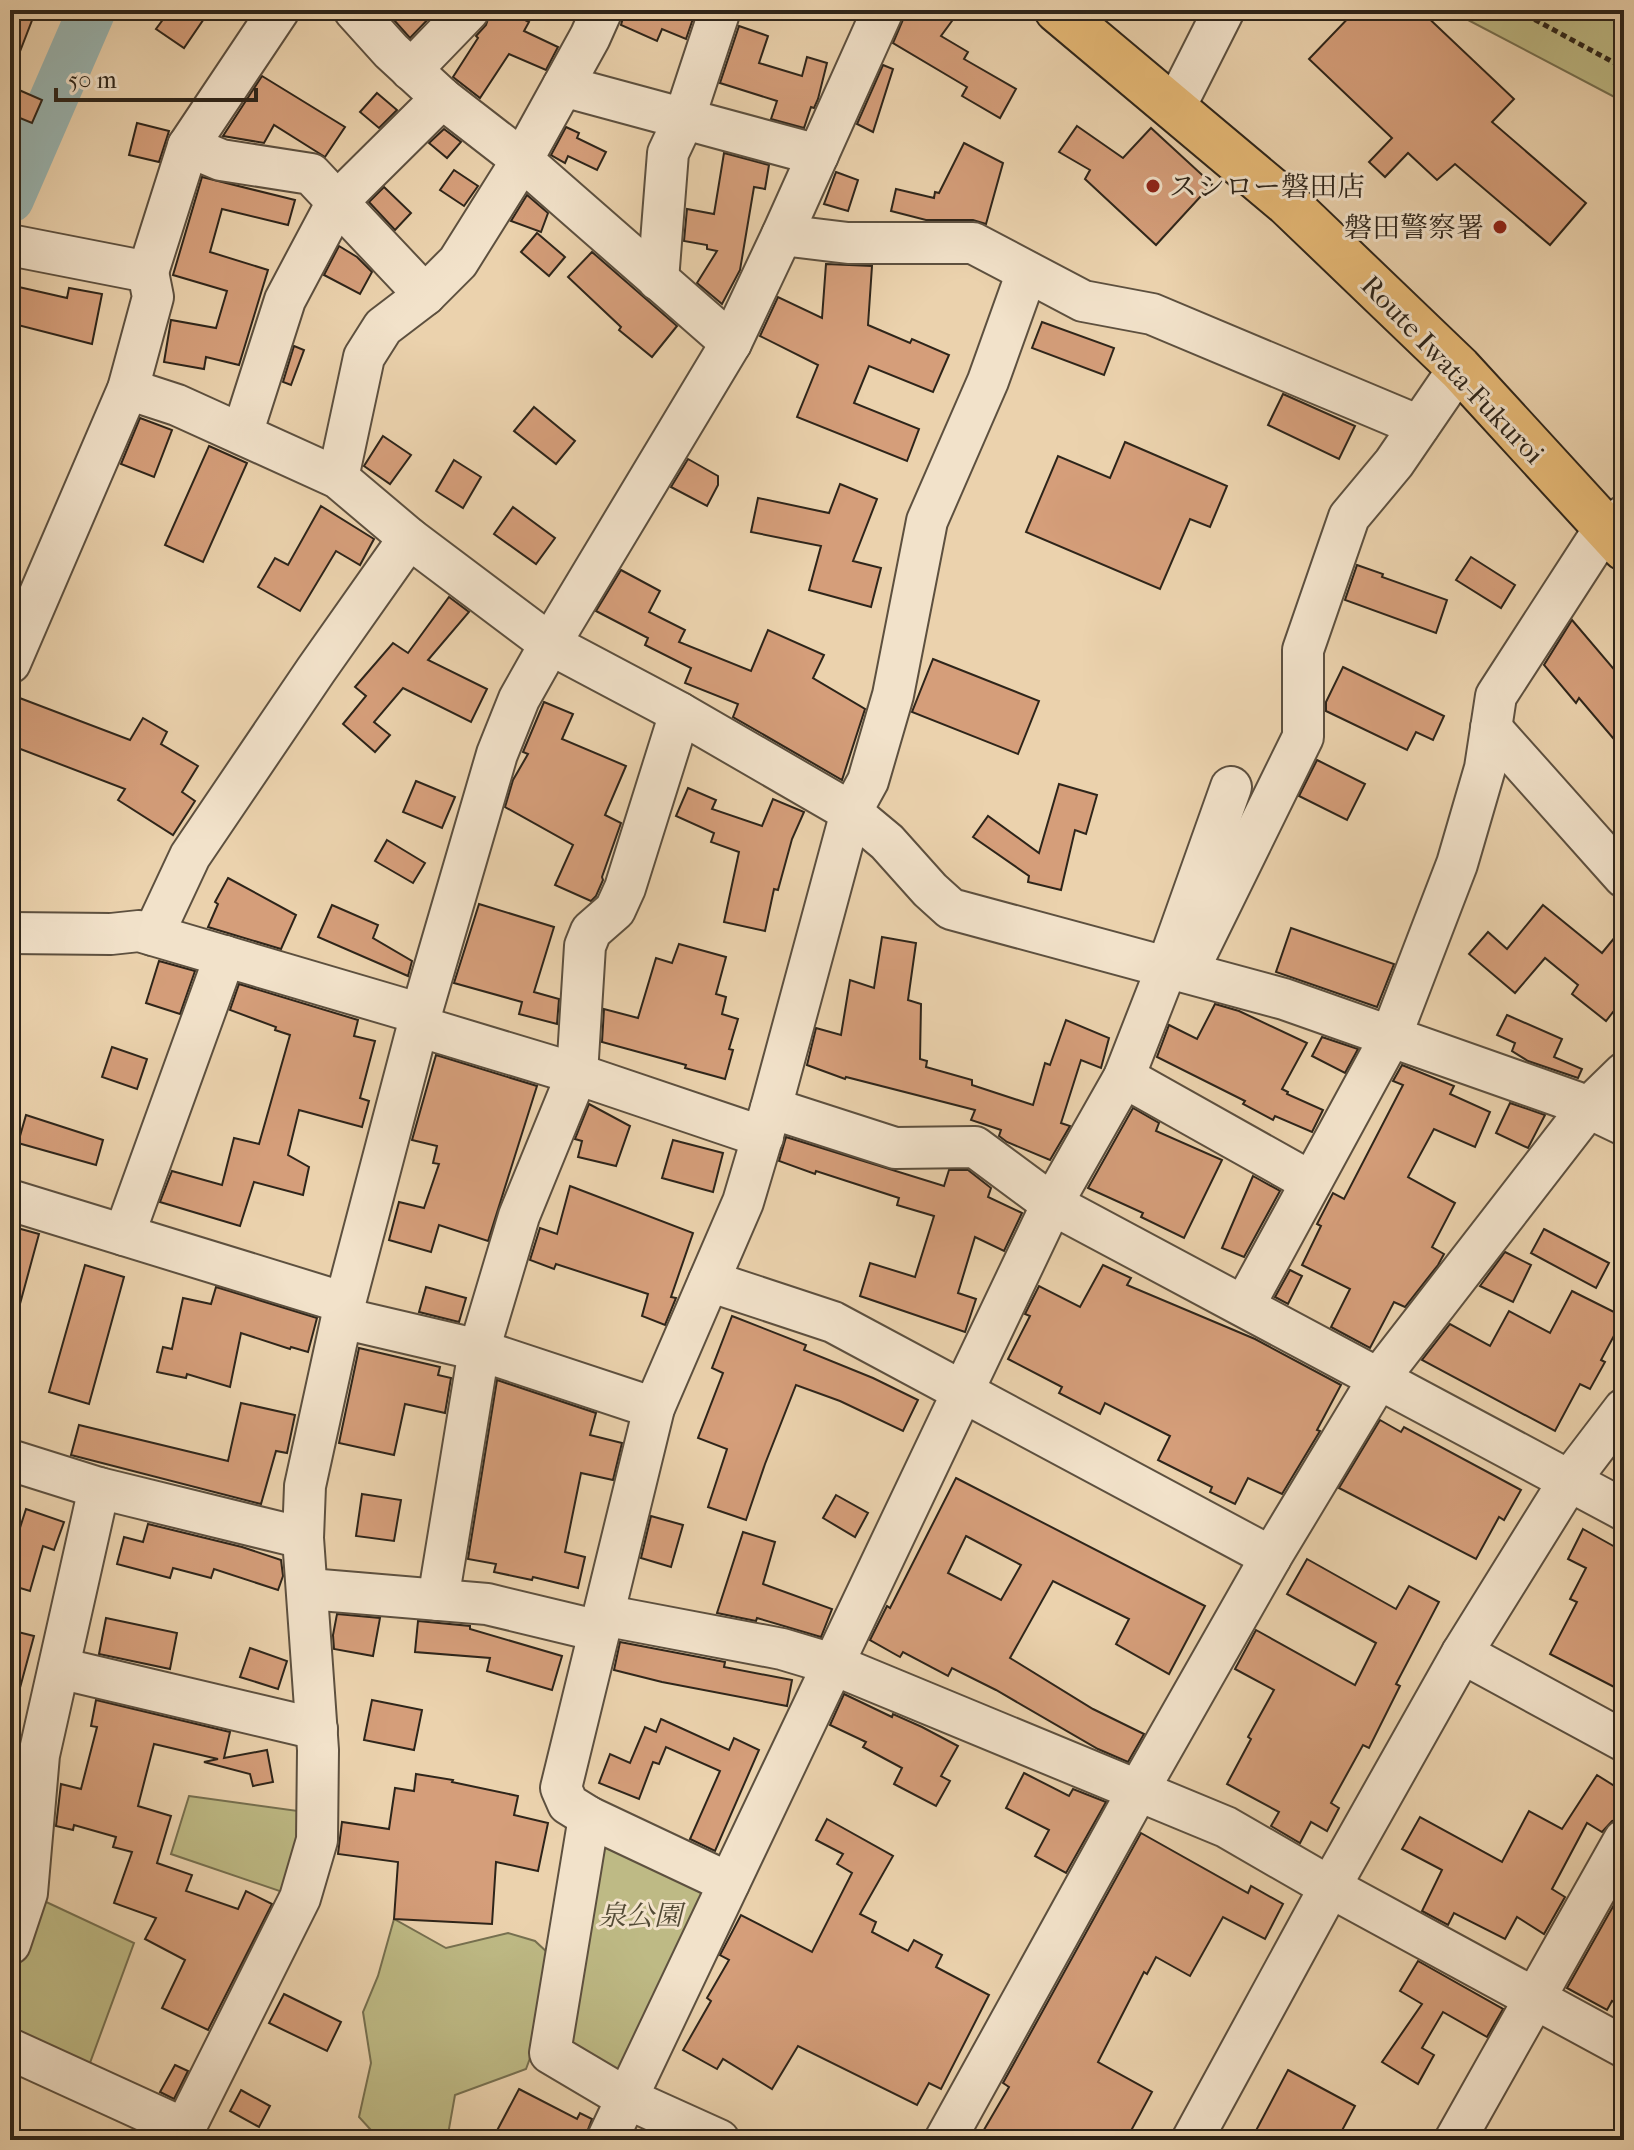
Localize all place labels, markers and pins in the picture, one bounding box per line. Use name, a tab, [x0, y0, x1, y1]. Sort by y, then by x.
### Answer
place label: スシロー磐田店	[1169, 170, 1365, 203]
marker: スシロー磐田店	[1144, 177, 1162, 195]
place label: 磐田警察署	[1344, 211, 1484, 244]
marker: 磐田警察署	[1491, 218, 1509, 236]

